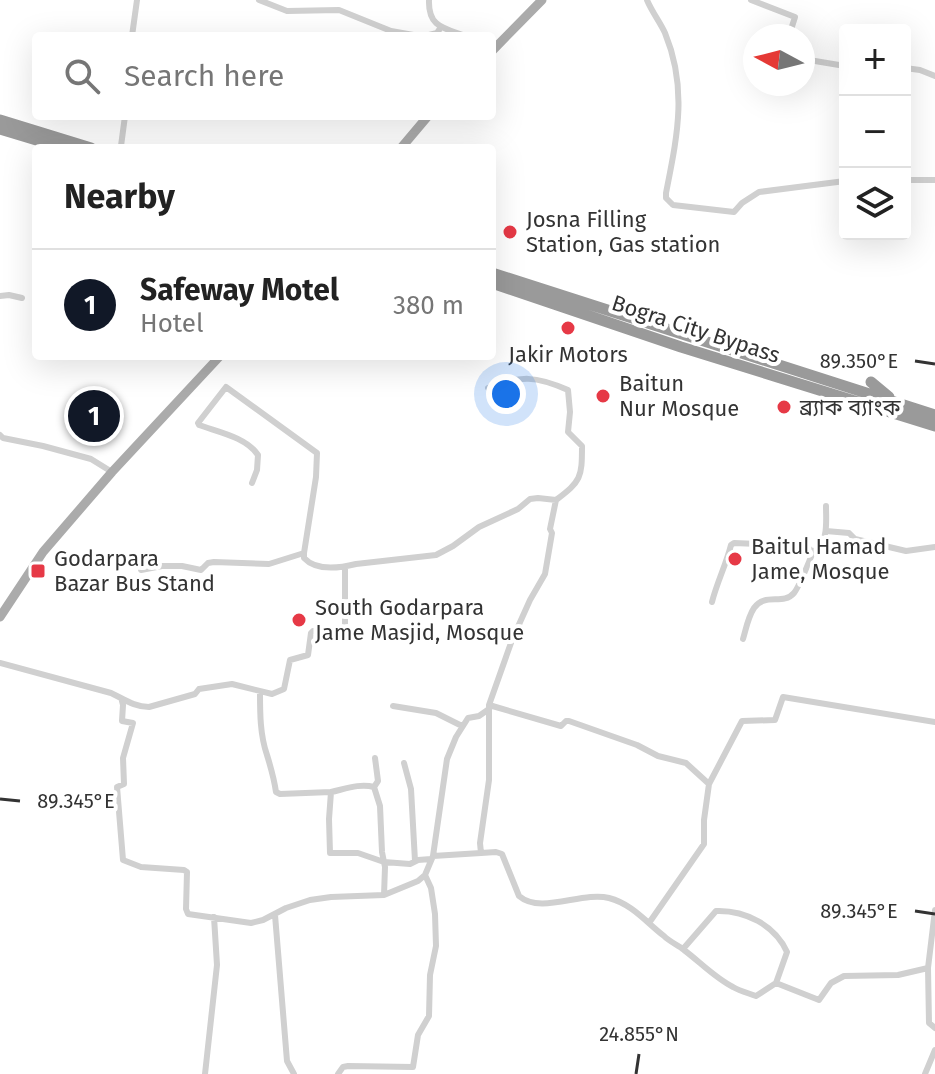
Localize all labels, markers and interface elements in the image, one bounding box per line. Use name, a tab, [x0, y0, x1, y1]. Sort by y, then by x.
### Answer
north arrow	[743, 24, 815, 96]
map controls	[839, 24, 911, 240]
button: +	[839, 24, 911, 96]
search box	[32, 32, 496, 120]
icon: search	[60, 54, 104, 98]
text: Search here	[124, 58, 284, 94]
button: −	[839, 96, 911, 168]
button: layers	[839, 168, 911, 240]
text: Nearby	[64, 176, 175, 217]
place label: Josna Filling Station, Gas station	[526, 206, 720, 258]
marker: Josna Filling Station, Gas station	[501, 223, 519, 241]
text: Safeway Motel	[140, 272, 339, 308]
street label: Bogra City Bypass	[608, 289, 784, 369]
text: 1	[84, 290, 96, 321]
text: 380 m	[393, 290, 464, 321]
text: Hotel	[140, 308, 204, 339]
marker: Jakir Motors	[559, 319, 577, 337]
place label: Jakir Motors	[508, 341, 628, 368]
text: 89.350°E	[820, 349, 898, 373]
place label: Baitun Nur Mosque	[619, 370, 739, 422]
your location	[486, 374, 526, 414]
pin: 1	[68, 386, 120, 446]
marker: Baitun Nur Mosque	[594, 387, 612, 405]
place label: ব্র্যাক ব্যাংক	[799, 394, 901, 421]
marker: ব্র্যাক ব্যাংক	[775, 398, 793, 416]
place label: Baitul Hamad Jame, Mosque	[751, 533, 890, 585]
place label: Godarpara Bazar Bus Stand	[54, 545, 215, 597]
marker: Baitul Hamad Jame, Mosque	[726, 550, 744, 568]
marker: Godarpara Bazar Bus Stand	[29, 562, 47, 580]
place label: South Godarpara Jame Masjid, Mosque	[315, 594, 524, 646]
marker: South Godarpara Jame Masjid, Mosque	[290, 611, 308, 629]
text: 89.345°E	[37, 789, 115, 813]
text: 89.345°E	[820, 899, 898, 923]
text: 24.855°N	[599, 1022, 679, 1046]

